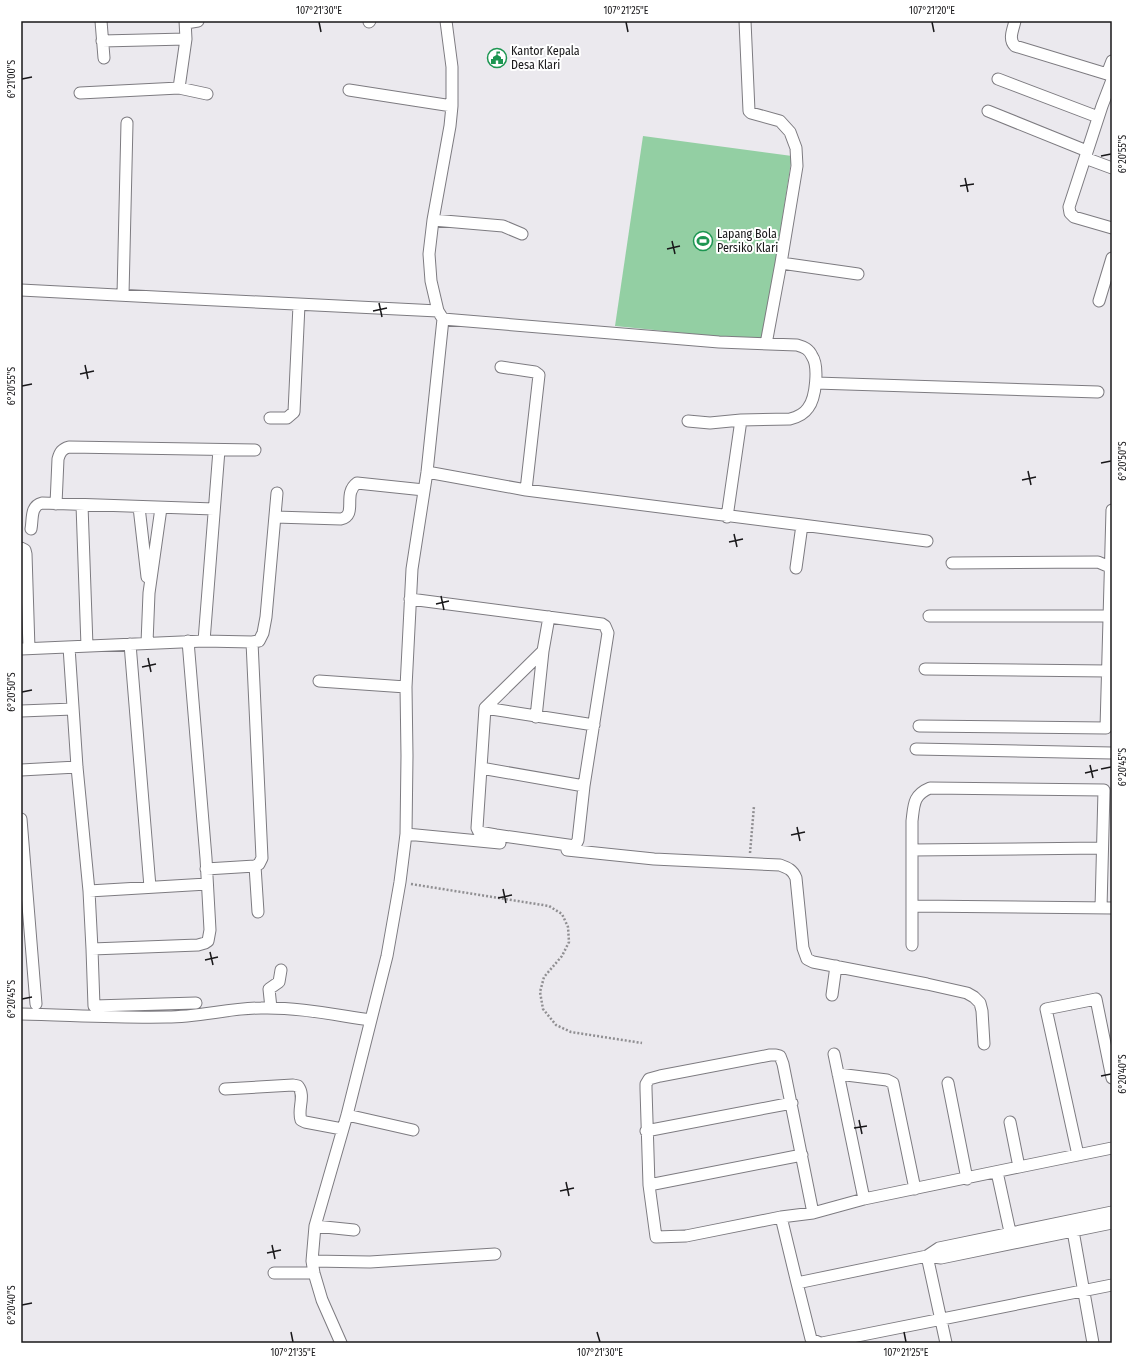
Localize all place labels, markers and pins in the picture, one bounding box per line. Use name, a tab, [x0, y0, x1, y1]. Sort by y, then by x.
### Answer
place label: Kantor Kepala Desa Klari	[511, 44, 580, 72]
public building icon: Kantor Kepala Desa Klari	[486, 47, 508, 69]
place label: Lapang Bola Persiko Klari	[717, 227, 778, 255]
sports icon: Lapang Bola Persiko Klari	[692, 230, 714, 252]

